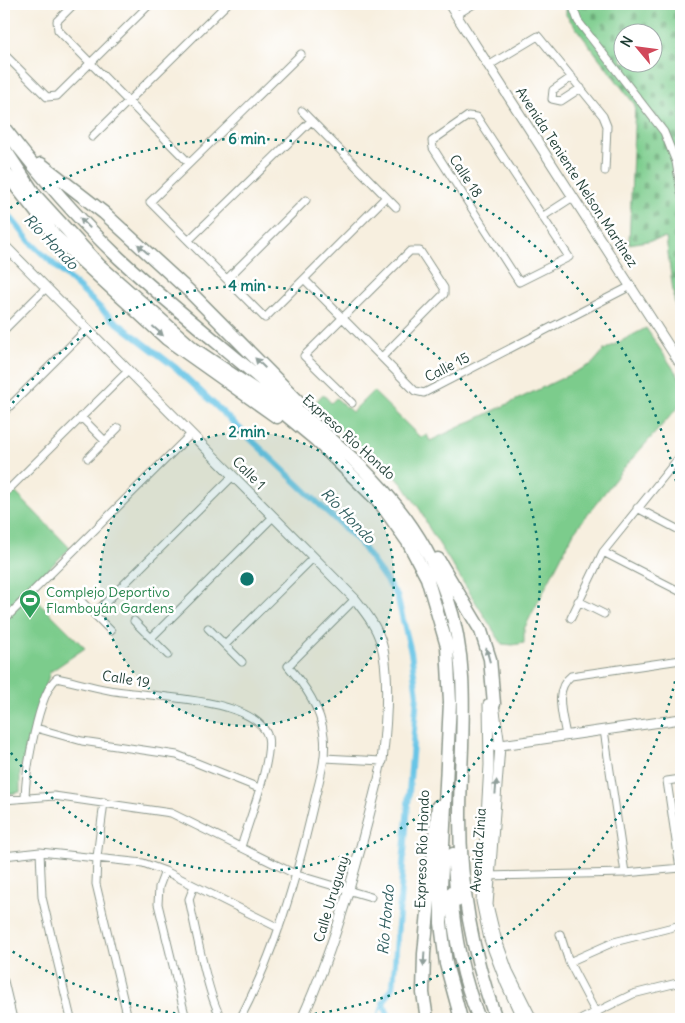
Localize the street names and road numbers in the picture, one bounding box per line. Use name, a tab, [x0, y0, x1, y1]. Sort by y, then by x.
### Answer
street label: Avenida Teniente Nelson Martínez	[512, 84, 642, 271]
street label: Calle 18	[445, 151, 487, 201]
street label: Calle 15	[422, 348, 472, 386]
street label: Expreso Río Hondo	[299, 391, 399, 484]
street label: Calle 1	[229, 453, 269, 493]
street label: Calle 19	[101, 666, 151, 692]
street label: Expreso Río Hondo	[411, 789, 433, 909]
street label: Avenida Zinia	[466, 807, 490, 893]
street label: Calle Uruguay	[309, 854, 353, 944]

